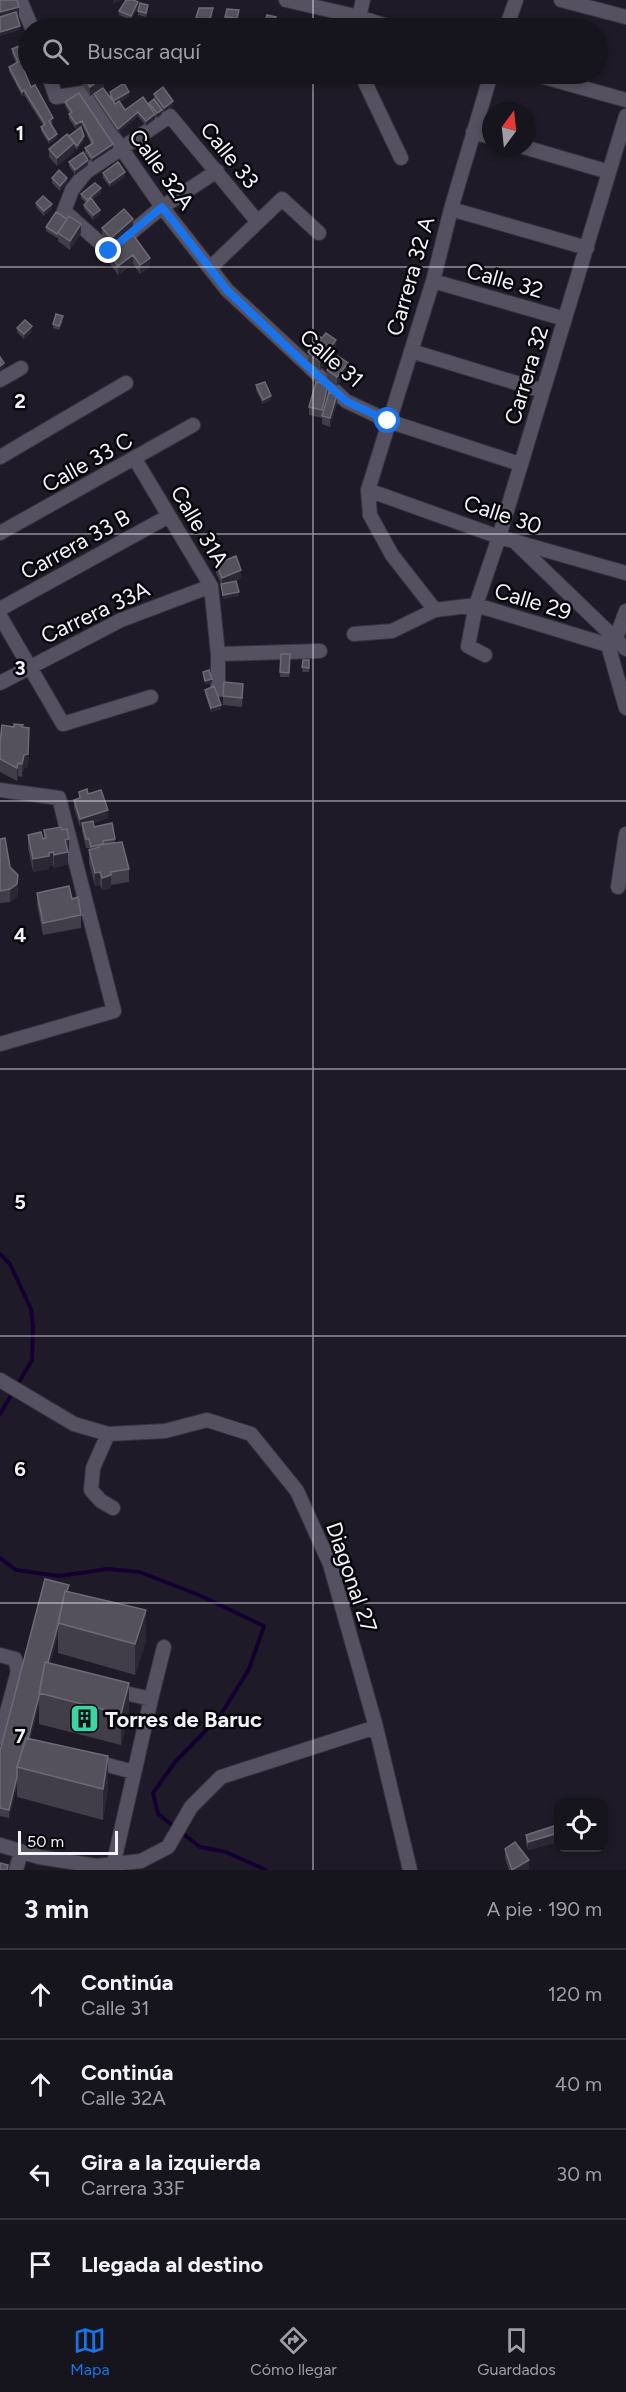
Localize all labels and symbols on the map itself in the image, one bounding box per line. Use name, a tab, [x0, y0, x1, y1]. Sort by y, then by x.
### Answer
north arrow	[482, 102, 536, 156]
street label: Calle 33	[195, 116, 265, 194]
text: 1	[16, 121, 24, 145]
street label: Calle 32A	[123, 124, 200, 215]
street label: Carrera 32 A	[381, 213, 440, 339]
route end	[95, 237, 121, 263]
street label: Calle 32	[463, 257, 546, 304]
street label: Carrera 32	[499, 322, 554, 428]
street label: Calle 31	[294, 323, 369, 393]
text: 2	[14, 389, 26, 413]
route start	[374, 407, 400, 433]
street label: Calle 33 C	[37, 426, 137, 498]
street label: Calle 31A	[165, 481, 234, 572]
street label: Calle 30	[460, 489, 545, 540]
street label: Carrera 33 B	[16, 503, 135, 586]
street label: Carrera 33A	[37, 575, 154, 649]
street label: Calle 29	[491, 577, 575, 626]
text: 3	[14, 656, 26, 680]
text: 4	[14, 923, 27, 947]
text: 5	[14, 1190, 26, 1214]
text: 6	[14, 1457, 26, 1481]
street label: Diagonal 27	[320, 1518, 383, 1636]
building icon: Torres de Baruc	[68, 1703, 100, 1735]
place label: Torres de Baruc	[105, 1706, 262, 1733]
text: 7	[14, 1724, 26, 1748]
scale bar	[18, 1828, 118, 1856]

